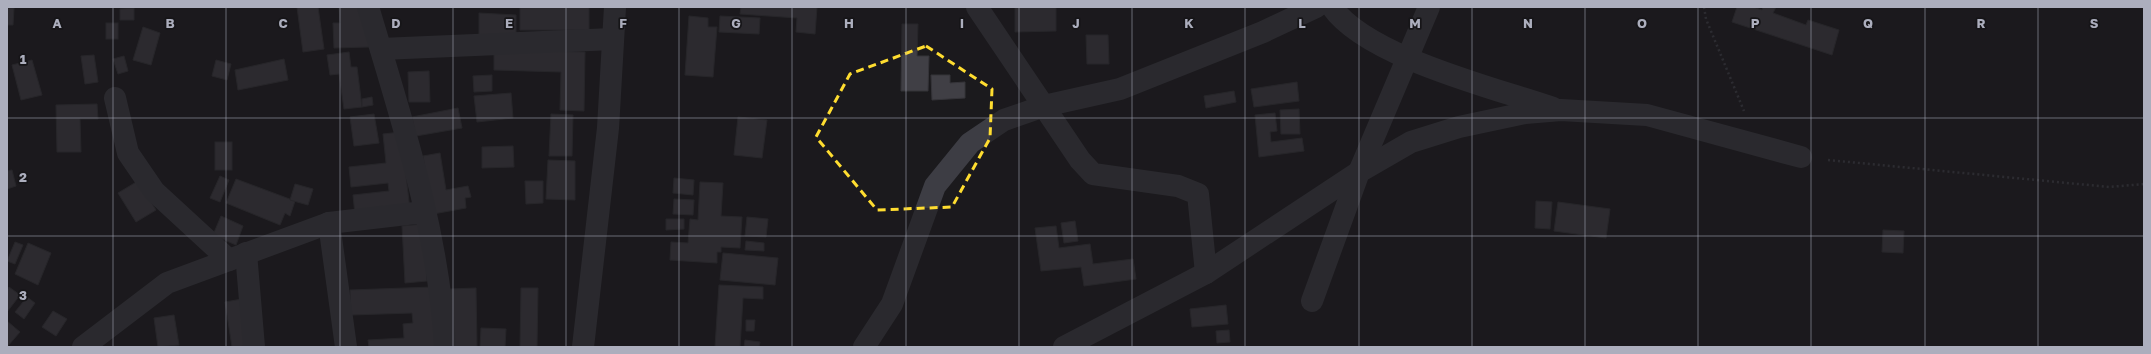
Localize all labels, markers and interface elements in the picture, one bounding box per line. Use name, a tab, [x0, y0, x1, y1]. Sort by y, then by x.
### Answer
text: A	[52, 15, 62, 31]
text: B	[165, 15, 175, 31]
text: C	[278, 15, 288, 31]
text: D	[391, 15, 401, 31]
text: E	[505, 15, 513, 31]
text: F	[619, 15, 627, 31]
text: G	[731, 15, 741, 31]
text: H	[844, 15, 854, 31]
text: I	[960, 15, 964, 31]
text: J	[1072, 15, 1080, 31]
text: K	[1184, 15, 1194, 31]
text: L	[1298, 15, 1306, 31]
text: M	[1409, 15, 1421, 31]
text: N	[1523, 15, 1533, 31]
text: O	[1637, 15, 1647, 31]
text: P	[1751, 15, 1760, 31]
text: Q	[1863, 15, 1873, 31]
text: R	[1976, 15, 1986, 31]
text: S	[2090, 15, 2099, 31]
text: 1	[20, 51, 27, 67]
text: 2	[19, 169, 27, 185]
text: 3	[19, 287, 27, 303]

